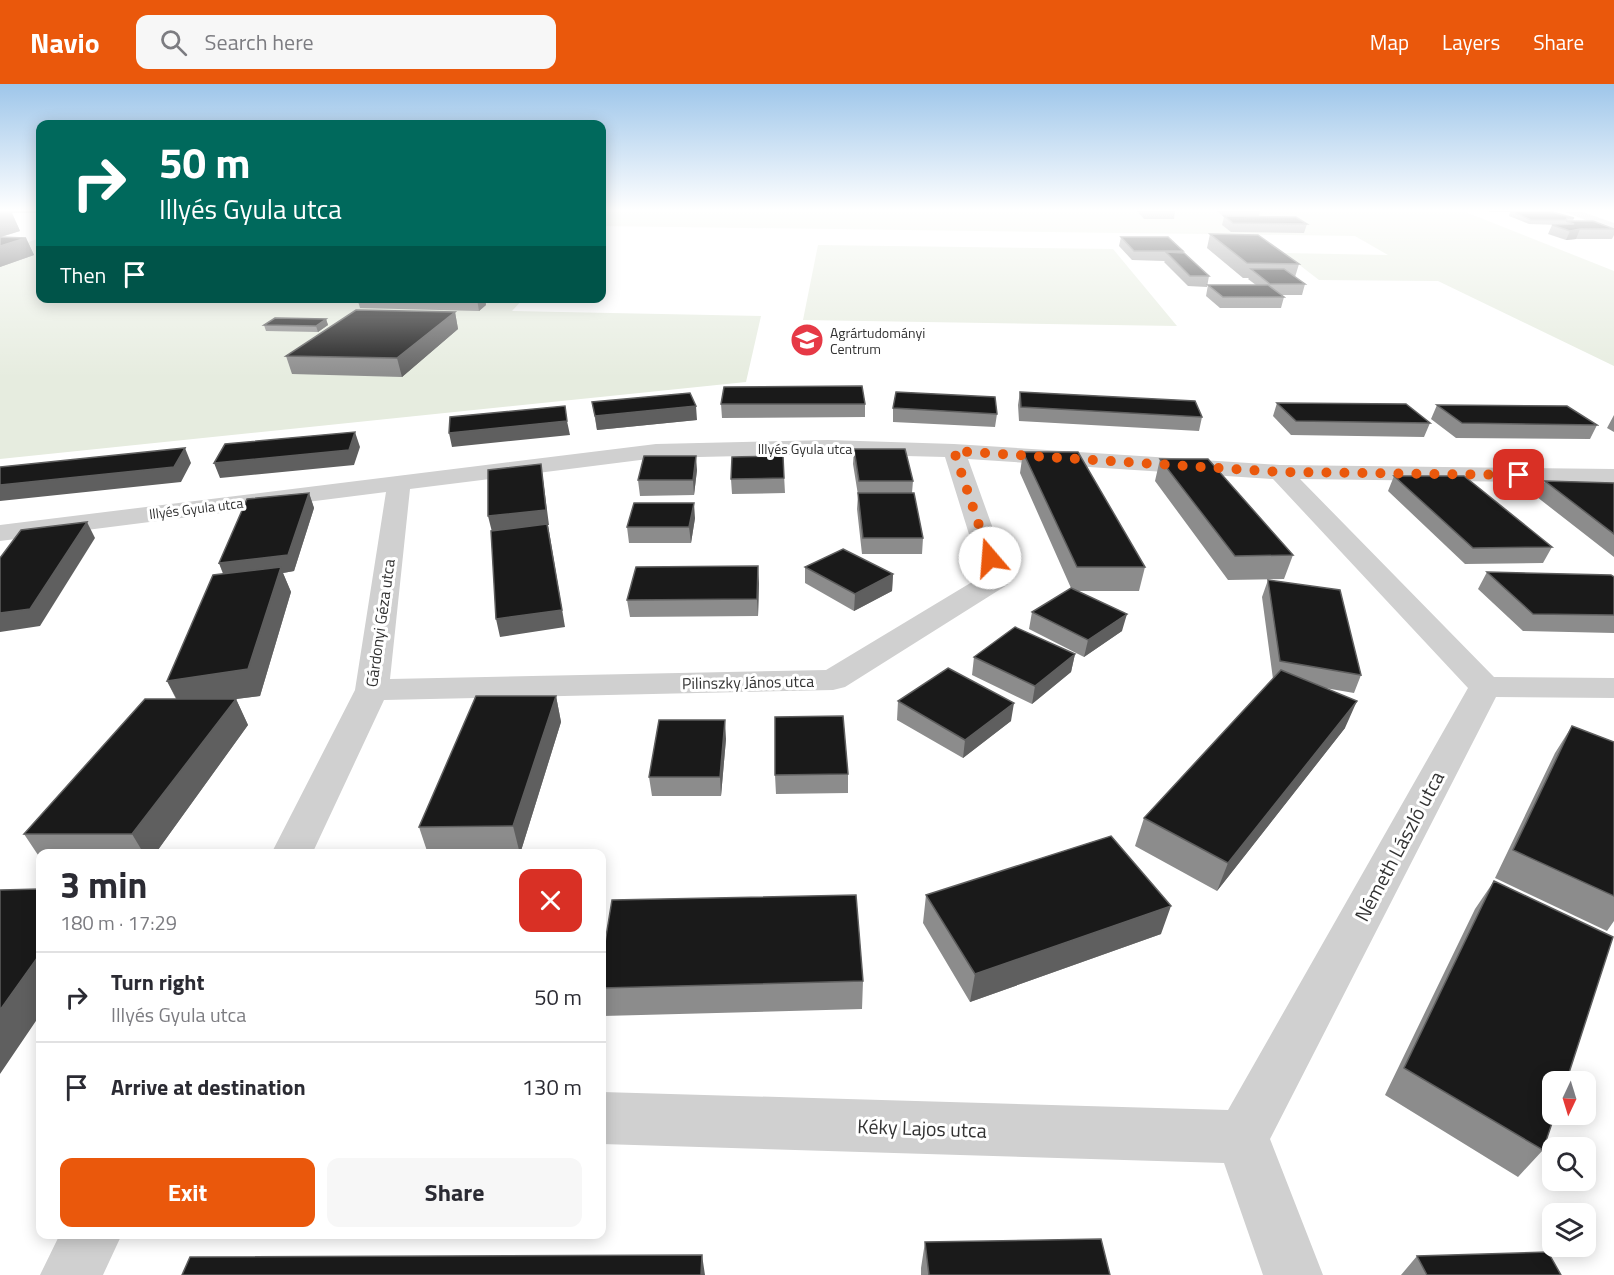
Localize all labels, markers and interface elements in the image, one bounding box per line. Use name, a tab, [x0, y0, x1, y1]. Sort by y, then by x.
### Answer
search box	[136, 15, 556, 69]
text: Navio	[30, 21, 100, 64]
text: Search here	[205, 25, 314, 59]
icon: search	[157, 26, 190, 59]
text: Map	[1370, 26, 1409, 58]
text: Layers	[1442, 26, 1500, 58]
text: Share	[1533, 26, 1584, 58]
text: 50 m	[159, 130, 251, 194]
icon: right	[60, 144, 138, 222]
text: Illyés Gyula utca	[159, 188, 342, 229]
text: Then	[60, 258, 106, 292]
icon: arrive	[118, 258, 151, 291]
school or university icon: Agrártudományi Centrum	[789, 322, 825, 358]
place label: Agrártudományi Centrum	[830, 322, 925, 359]
street label: Illyés Gyula utca	[758, 438, 852, 459]
pin	[1493, 449, 1544, 500]
icon: arrive	[1502, 458, 1535, 491]
street label: Illyés Gyula utca	[148, 492, 244, 524]
position arrow	[958, 526, 1022, 590]
street label: Gárdonyi Géza utca	[359, 557, 401, 689]
street label: Pilinszky János utca	[682, 669, 814, 695]
street label: Németh László utca	[1346, 765, 1452, 927]
text: 3 min	[60, 857, 147, 912]
button: close	[519, 869, 582, 932]
text: 180 m · 17:29	[60, 907, 177, 938]
text: Turn right	[111, 965, 205, 999]
text: 50 m	[534, 980, 582, 1014]
icon: right	[60, 981, 93, 1014]
text: Illyés Gyula utca	[111, 999, 246, 1030]
text: Arrive at destination	[111, 1070, 306, 1104]
text: 130 m	[522, 1070, 582, 1104]
icon: arrive	[60, 1071, 93, 1104]
north arrow	[1542, 1071, 1596, 1125]
map controls	[1542, 1071, 1596, 1257]
street label: Kéky Lajos utca	[857, 1110, 987, 1146]
button: search	[1542, 1137, 1596, 1191]
button: Exit	[60, 1158, 315, 1227]
button: Share	[327, 1158, 582, 1227]
button: layers	[1542, 1203, 1596, 1257]

